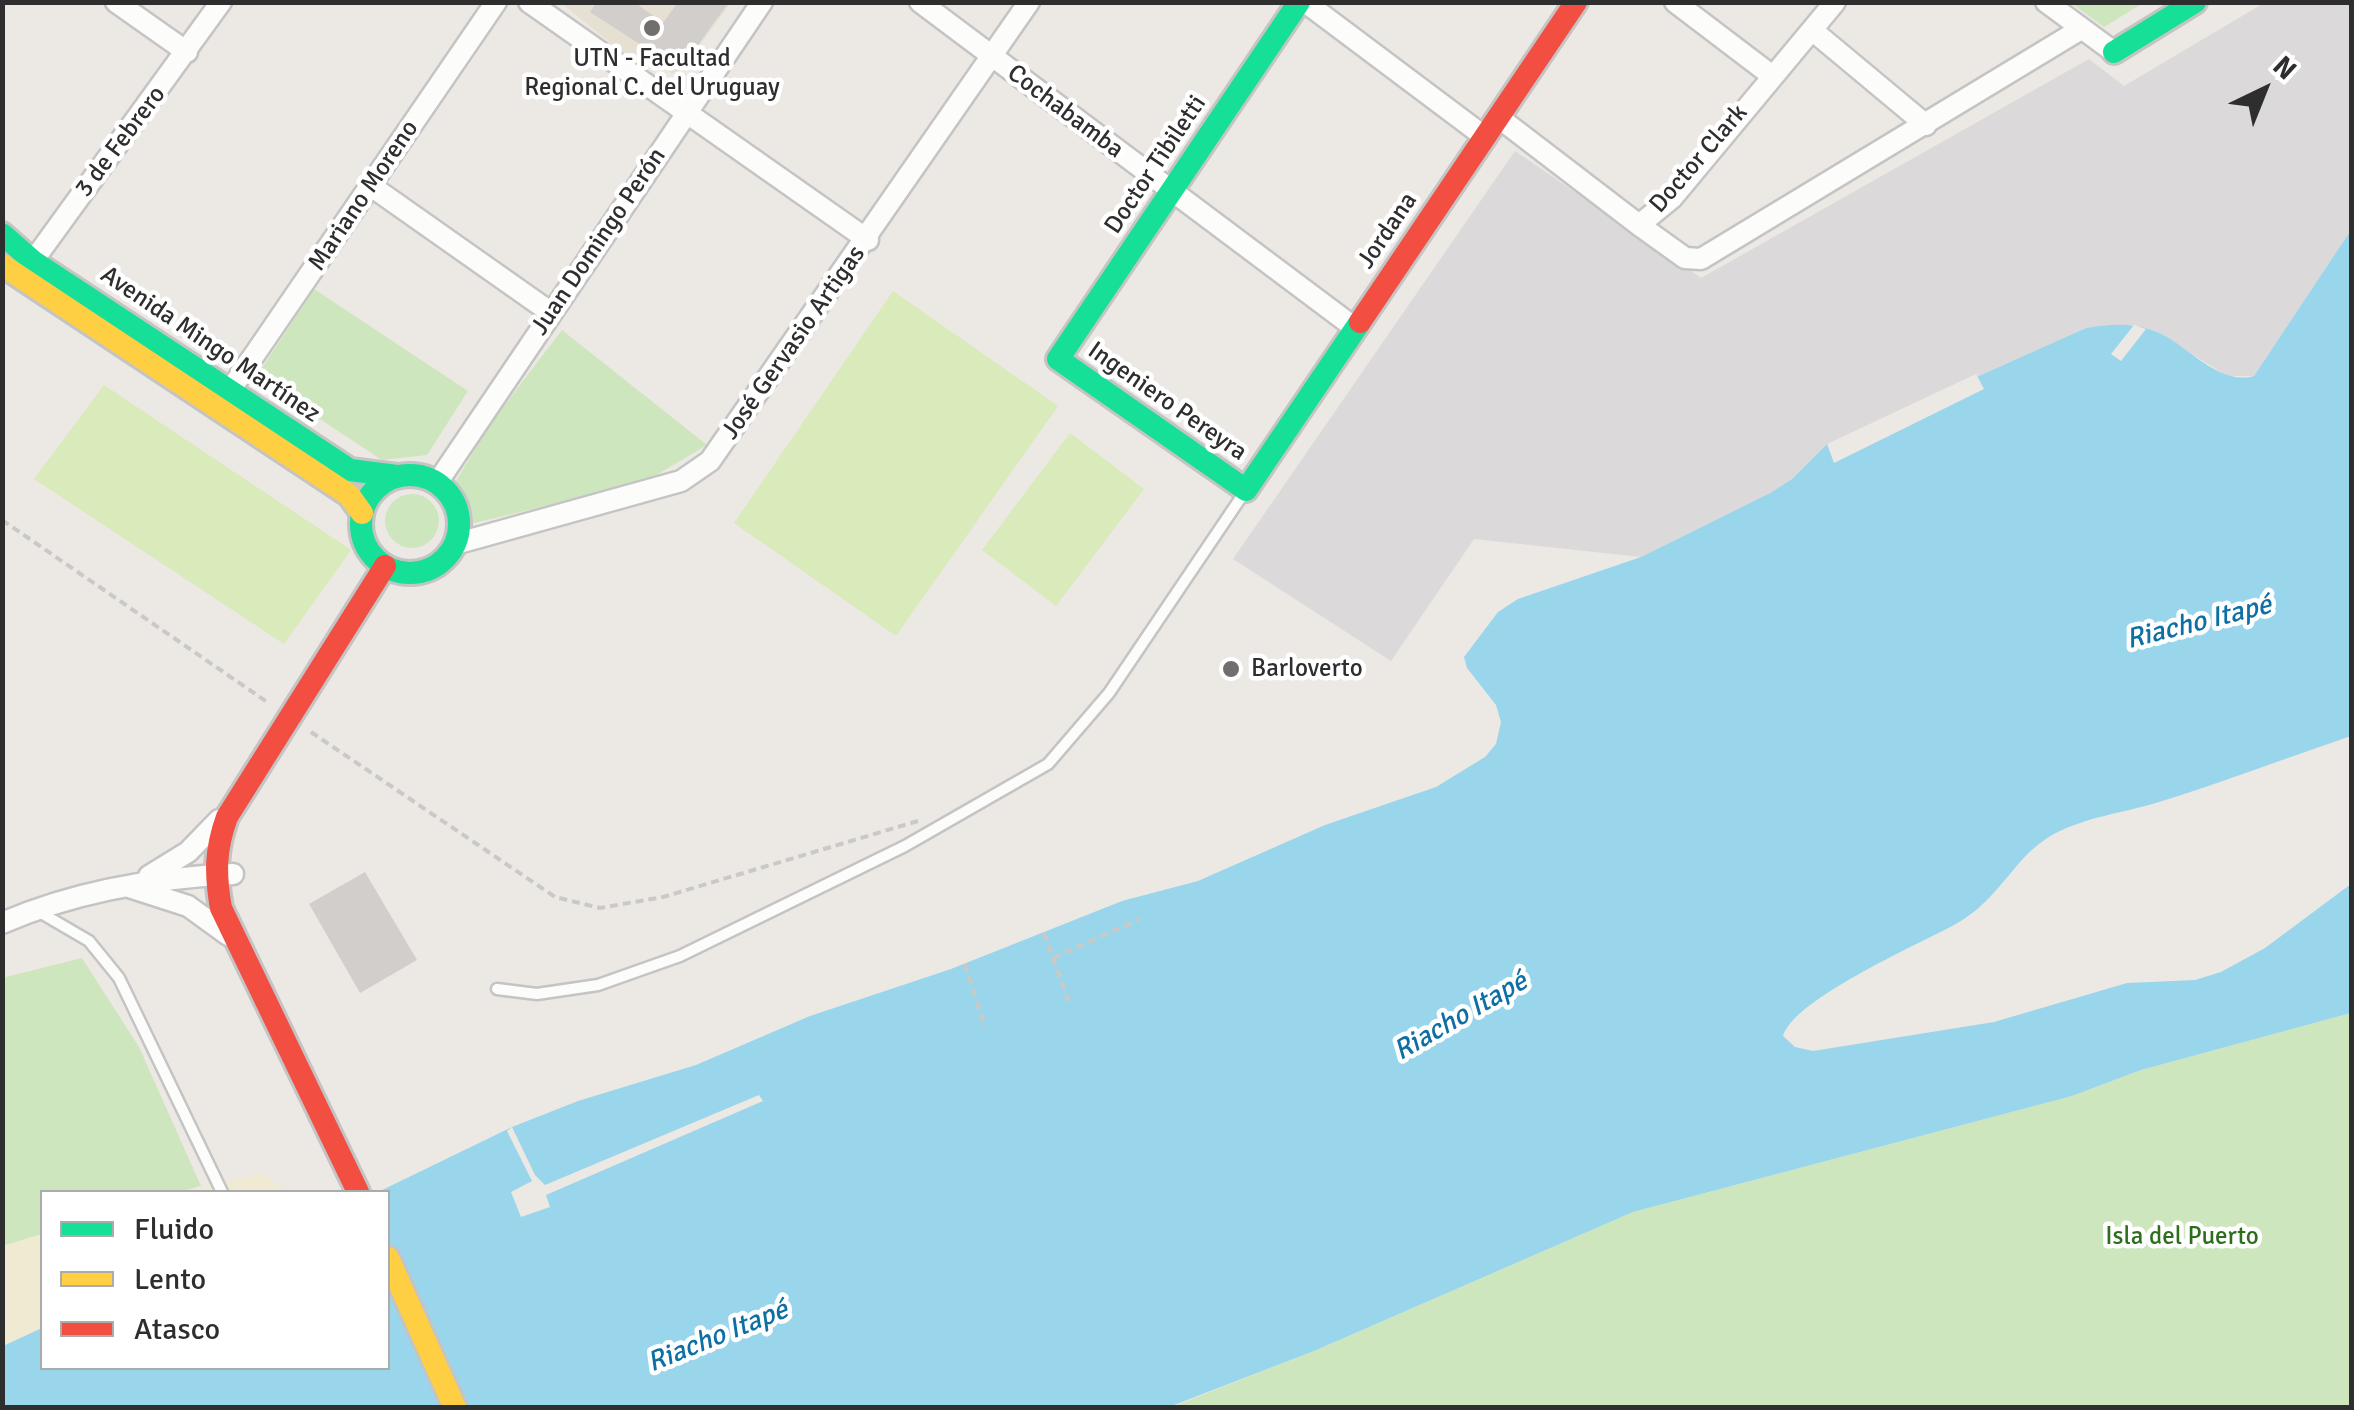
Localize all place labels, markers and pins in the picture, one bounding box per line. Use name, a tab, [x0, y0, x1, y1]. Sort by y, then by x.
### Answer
marker: UTN - Facultad Regional C. del Uruguay	[641, 17, 663, 39]
place label: UTN - Facultad Regional C. del Uruguay	[524, 44, 780, 103]
place label: Barloverto	[1251, 654, 1363, 684]
marker: Barloverto	[1220, 658, 1242, 680]

